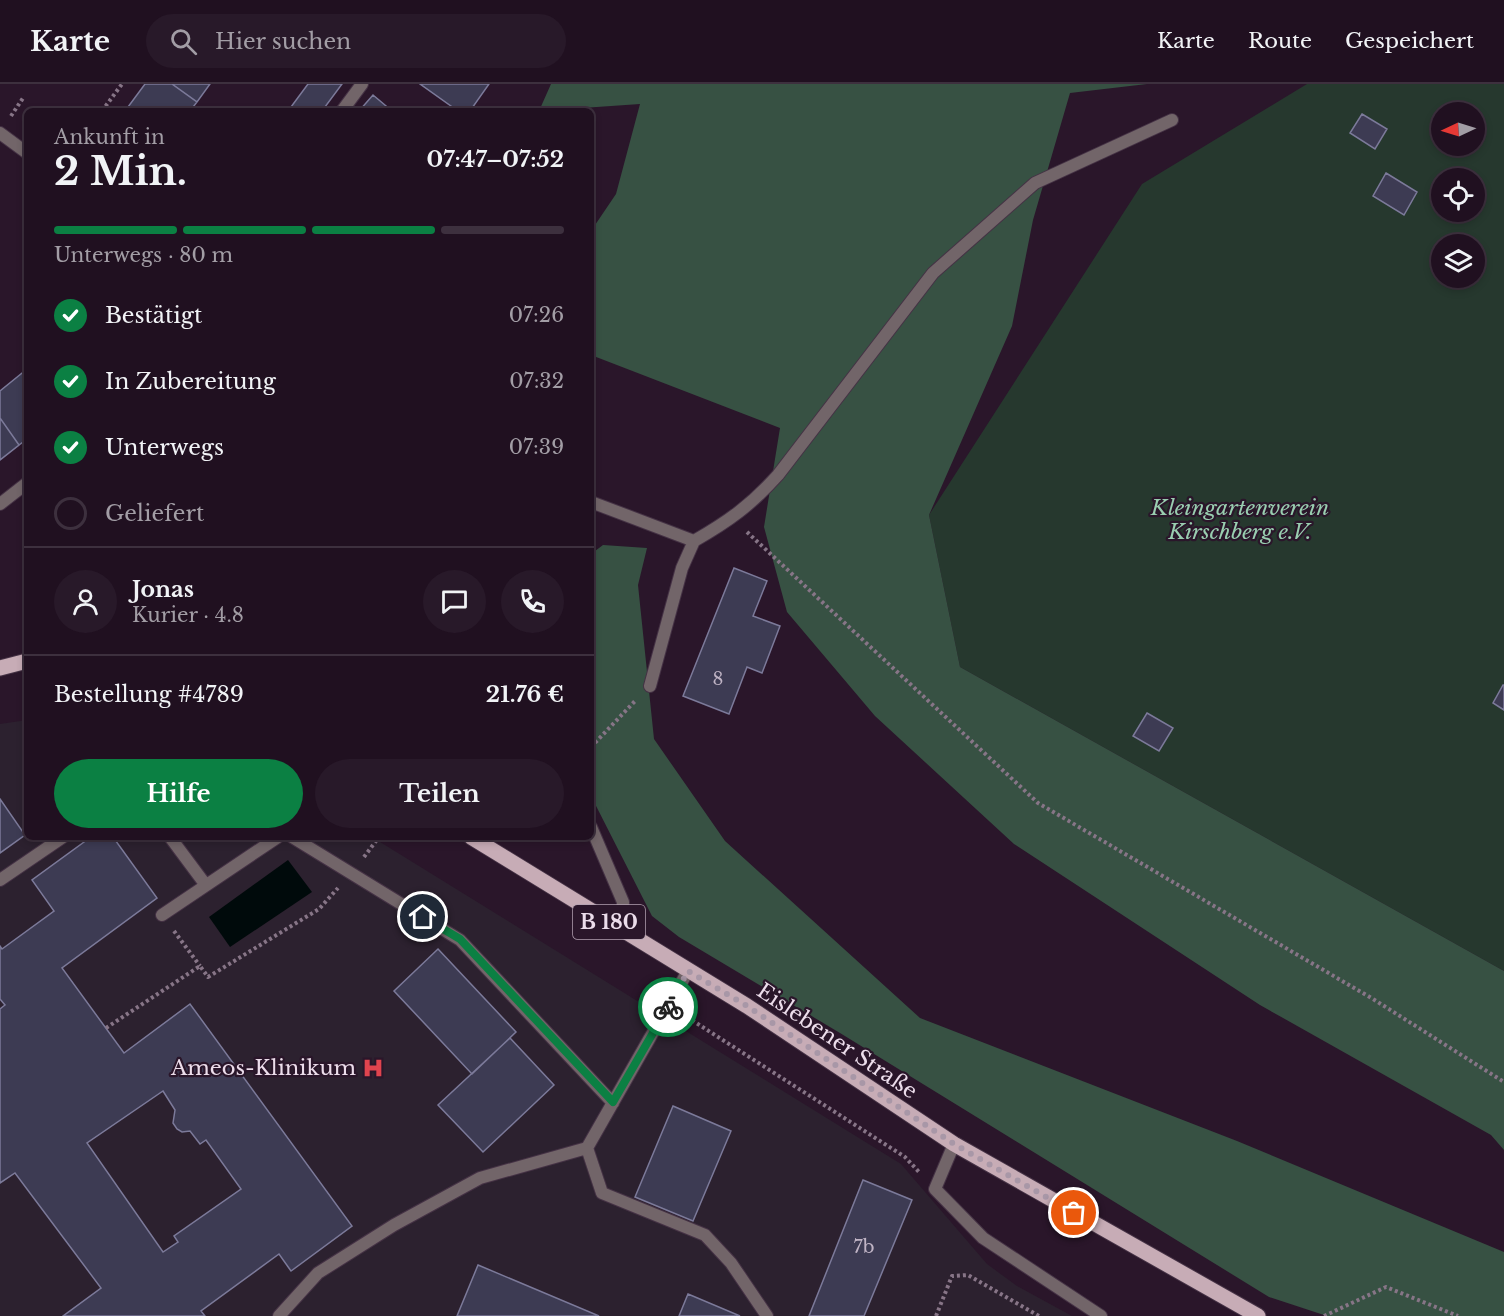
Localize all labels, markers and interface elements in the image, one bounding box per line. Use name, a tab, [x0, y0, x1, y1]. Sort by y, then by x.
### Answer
search box	[146, 14, 566, 68]
text: Karte	[30, 24, 110, 59]
icon: search	[167, 25, 200, 58]
text: Hier suchen	[215, 28, 351, 55]
text: Karte	[1157, 28, 1215, 54]
text: Route	[1248, 28, 1312, 54]
text: Gespeichert	[1345, 28, 1474, 54]
north arrow	[1431, 102, 1485, 156]
map controls	[1431, 102, 1485, 288]
text: Ankunft in	[54, 125, 165, 149]
text: 07:47–07:52	[427, 146, 564, 173]
text: 2 Min.	[54, 147, 187, 196]
button: locate	[1431, 168, 1485, 222]
button: layers	[1431, 234, 1485, 288]
text: Unterwegs · 80 m	[54, 243, 233, 267]
icon: check	[54, 299, 87, 332]
text: Bestätigt	[105, 302, 202, 329]
text: 07:26	[509, 303, 564, 327]
icon: check	[54, 365, 87, 398]
text: In Zubereitung	[105, 368, 276, 395]
text: 07:32	[509, 369, 564, 393]
icon: check	[54, 431, 87, 464]
text: Unterwegs	[105, 434, 224, 461]
text: 07:39	[509, 435, 564, 459]
park label: Kleingartenverein Kirschberg e.V.	[1150, 495, 1329, 545]
text: Geliefert	[105, 500, 204, 527]
button: person	[54, 570, 117, 633]
button: chat	[423, 570, 486, 633]
button: phone	[501, 570, 564, 633]
text: Jonas	[132, 576, 194, 603]
text: Kurier · 4.8	[132, 603, 244, 627]
house number: 8	[713, 668, 723, 690]
text: Bestellung #4789	[54, 681, 244, 708]
text: 21.76 €	[486, 681, 564, 708]
button: Hilfe	[54, 759, 303, 828]
button: Teilen	[315, 759, 564, 828]
pin	[397, 891, 448, 942]
icon: home	[406, 900, 439, 933]
road number: B 180	[573, 905, 645, 939]
courier	[638, 977, 698, 1037]
street label: Eislebener Straße	[752, 978, 922, 1104]
icon: bike	[652, 991, 685, 1024]
place label: Ameos-Klinikum	[170, 1055, 356, 1081]
hospital icon: Ameos-Klinikum	[361, 1056, 385, 1080]
pin	[1048, 1187, 1099, 1238]
icon: bag	[1057, 1196, 1090, 1229]
house number: 7b	[854, 1236, 874, 1258]

